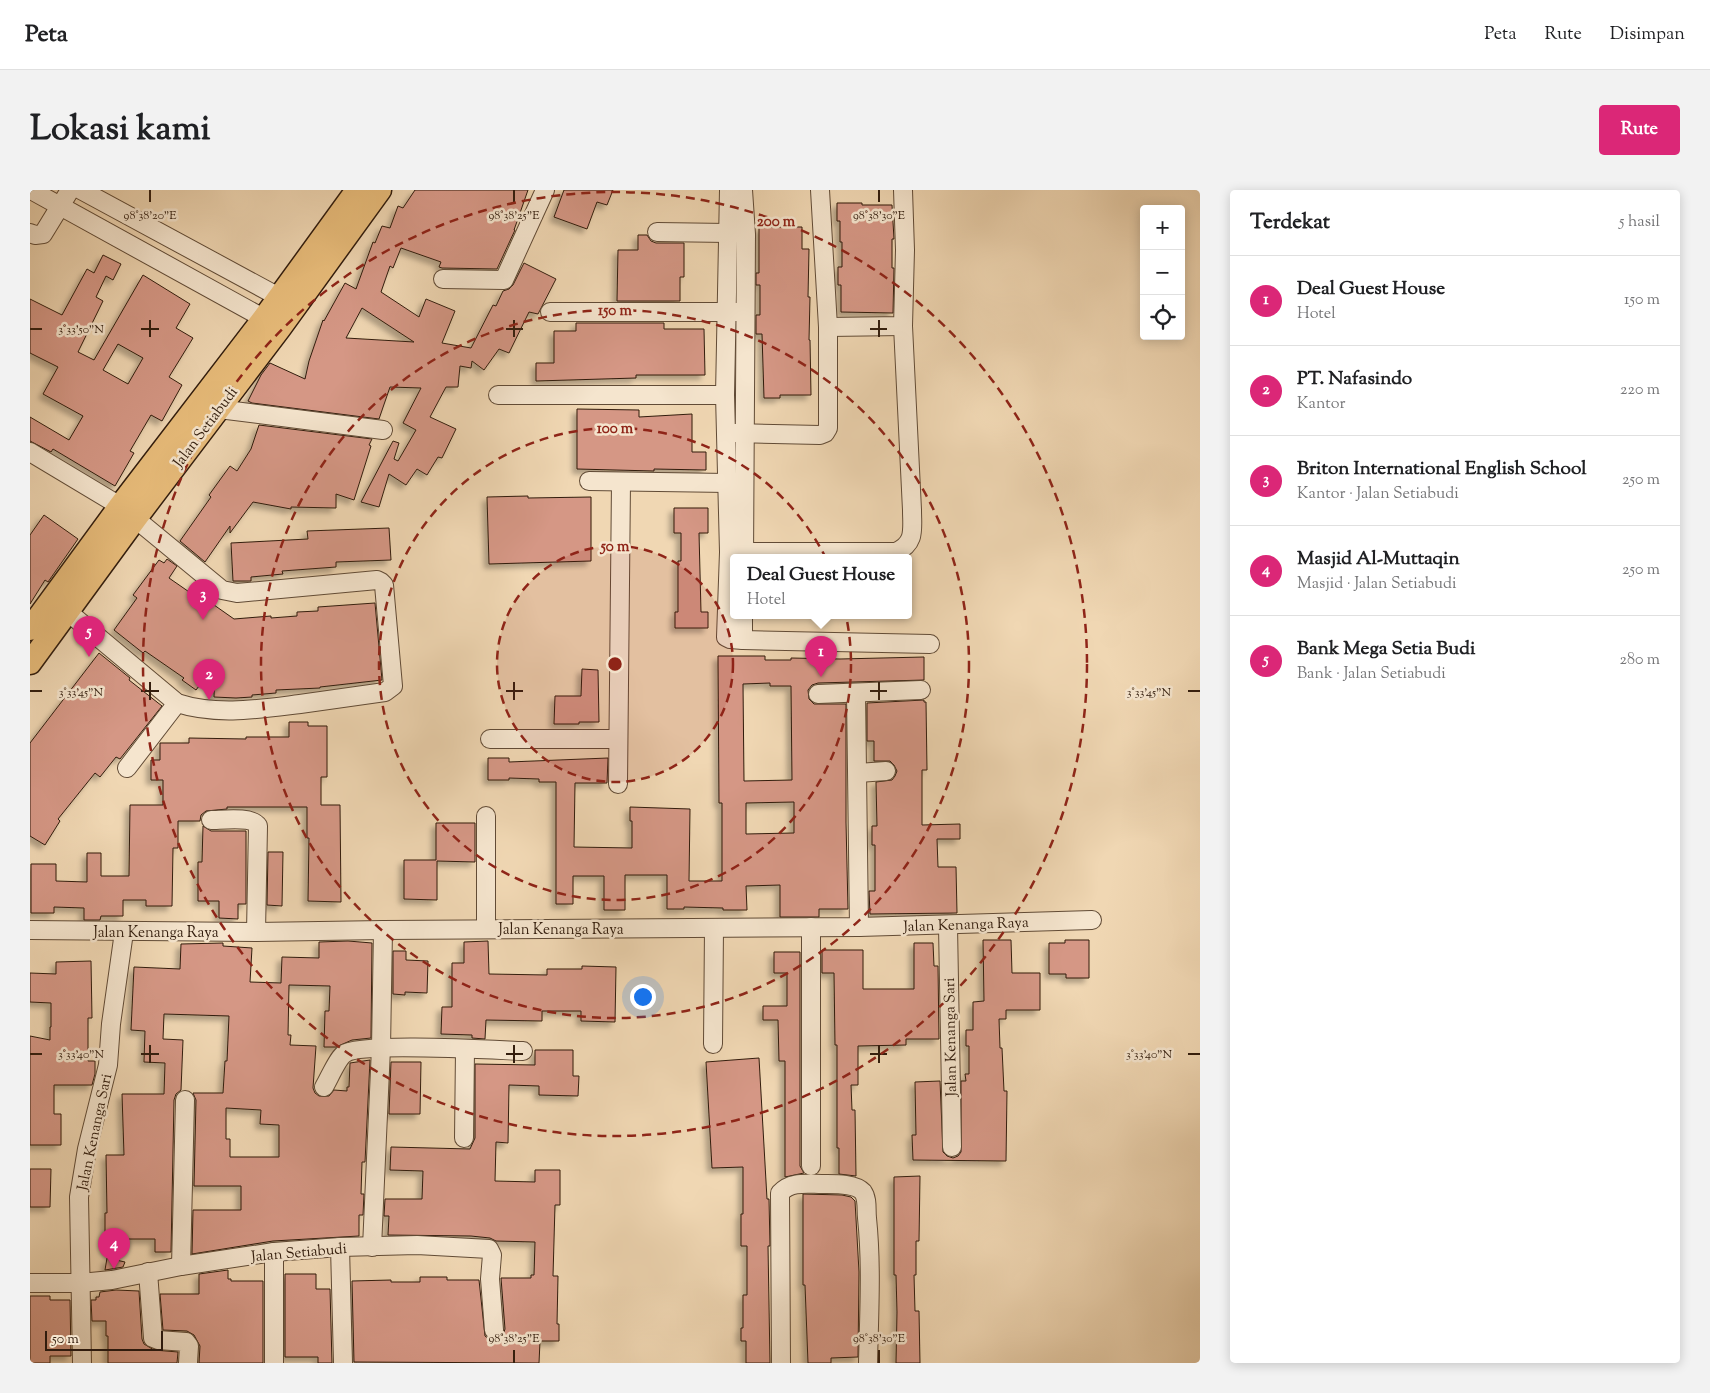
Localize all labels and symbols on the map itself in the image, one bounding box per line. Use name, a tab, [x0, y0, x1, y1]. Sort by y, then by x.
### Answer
text: 98°38'20"E	[124, 207, 177, 225]
text: 98°38'25"E	[489, 207, 540, 225]
text: 98°38'30"E	[853, 207, 906, 225]
text: 200 m	[757, 212, 796, 233]
text: 150 m	[598, 301, 632, 322]
text: 3°33'50"N	[58, 321, 104, 339]
street label: Jalan Setiabudi	[168, 383, 243, 473]
text: 100 m	[597, 419, 634, 440]
text: 50 m	[600, 537, 630, 558]
pin: 3	[187, 579, 219, 620]
pin: 5	[73, 616, 105, 657]
pin: 1	[805, 636, 837, 677]
centre of rings	[606, 655, 624, 673]
pin: 2	[193, 659, 225, 700]
text: 3°33'45"N	[59, 684, 104, 702]
text: 3°33'45"N	[1127, 684, 1172, 702]
street label: Jalan Kenanga Raya	[902, 913, 1029, 938]
street label: Jalan Kenanga Raya	[497, 920, 624, 941]
street label: Jalan Kenanga Raya	[92, 923, 219, 944]
street label: Jalan Kenanga Sari	[940, 977, 963, 1098]
your location	[630, 984, 656, 1010]
text: 3°33'40"N	[58, 1046, 104, 1064]
text: 3°33'40"N	[1126, 1046, 1172, 1064]
street label: Jalan Kenanga Sari	[73, 1072, 118, 1194]
pin: 4	[98, 1228, 130, 1269]
street label: Jalan Setiabudi	[249, 1239, 348, 1268]
scale bar	[45, 1328, 162, 1351]
text: 98°38'25"E	[489, 1330, 540, 1348]
text: 98°38'30"E	[853, 1330, 906, 1348]

